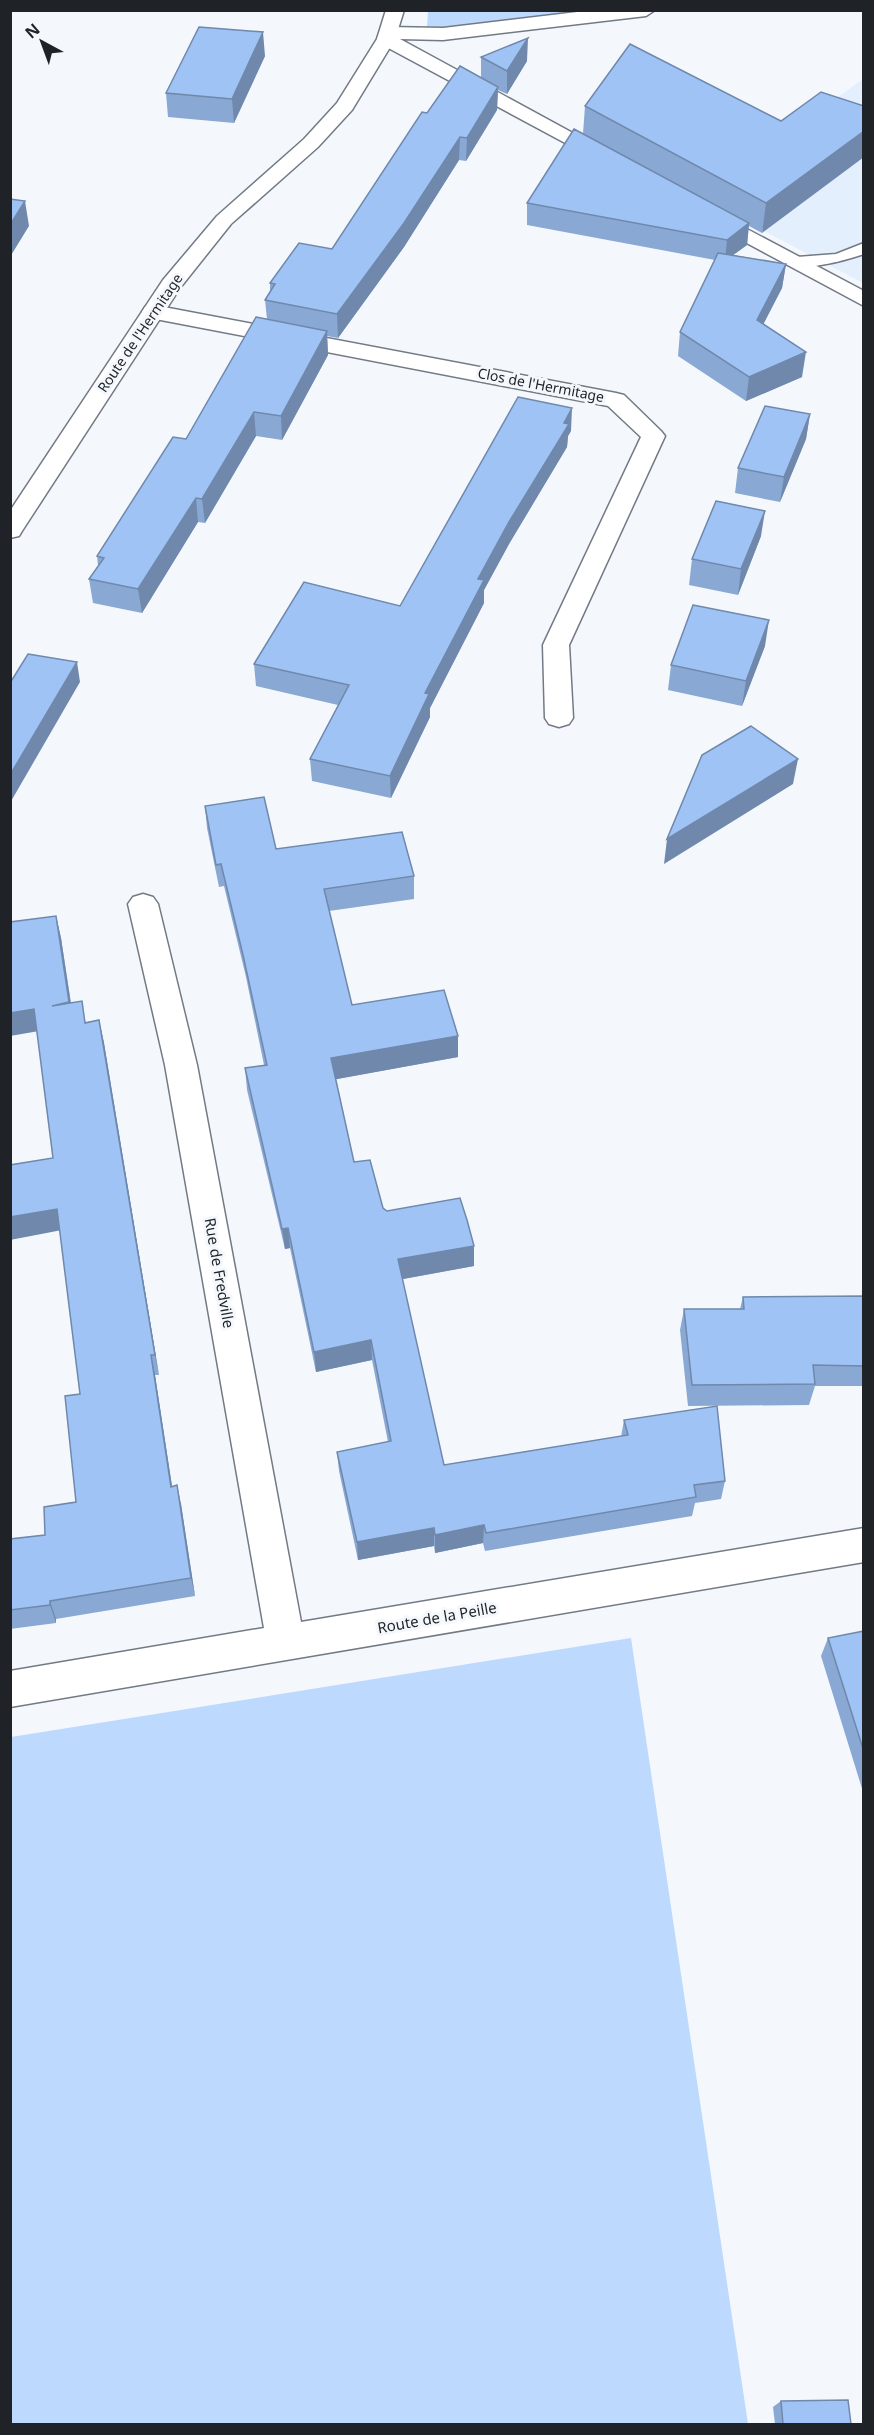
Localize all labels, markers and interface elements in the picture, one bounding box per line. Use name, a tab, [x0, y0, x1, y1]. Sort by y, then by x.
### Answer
north arrow	[12, 12, 72, 72]
text: N	[20, 18, 44, 43]
street label: Route de l'Hermitage	[93, 270, 187, 396]
street label: Clos de l'Hermitage	[476, 363, 606, 406]
street label: Rue de Fredville	[200, 1216, 240, 1330]
street label: Route de la Peille	[376, 1597, 498, 1637]

